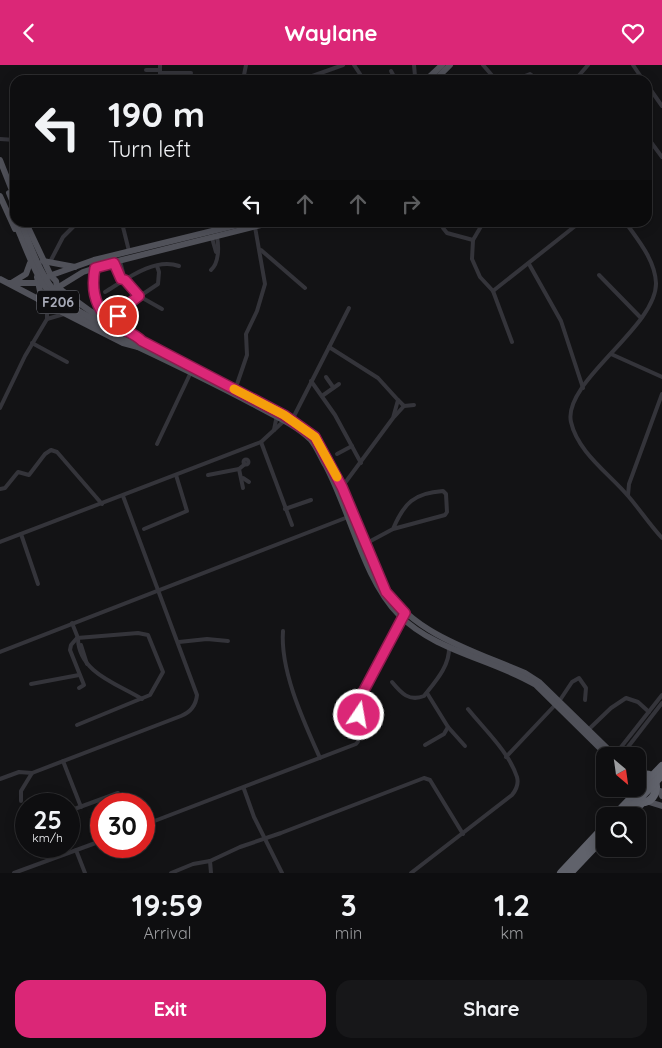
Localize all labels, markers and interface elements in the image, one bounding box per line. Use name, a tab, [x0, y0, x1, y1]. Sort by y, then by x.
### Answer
icon: back	[15, 19, 43, 47]
text: Waylane	[284, 19, 378, 47]
icon: heart	[619, 19, 647, 47]
text: 190 m	[108, 92, 205, 136]
icon: left	[25, 95, 90, 160]
text: Turn left	[108, 135, 191, 163]
icon: left	[238, 190, 266, 218]
icon: ahead	[291, 190, 319, 218]
icon: ahead	[344, 190, 372, 218]
icon: right	[397, 190, 425, 218]
road number: F206	[37, 291, 79, 313]
pin	[97, 295, 139, 337]
icon: arrive	[104, 302, 132, 330]
position arrow	[332, 688, 384, 740]
north arrow	[596, 747, 646, 797]
map controls	[596, 747, 646, 857]
speed limit sign: 30	[90, 793, 155, 858]
text: 25	[33, 804, 62, 835]
button: search	[596, 807, 646, 857]
text: km/h	[32, 830, 63, 845]
text: 19:59	[132, 886, 203, 924]
text: 3	[340, 886, 357, 924]
text: 1.2	[494, 886, 530, 924]
text: Arrival	[143, 923, 191, 943]
text: min	[335, 923, 362, 943]
text: km	[500, 923, 524, 943]
button: Exit	[15, 980, 326, 1038]
button: Share	[336, 980, 647, 1038]

